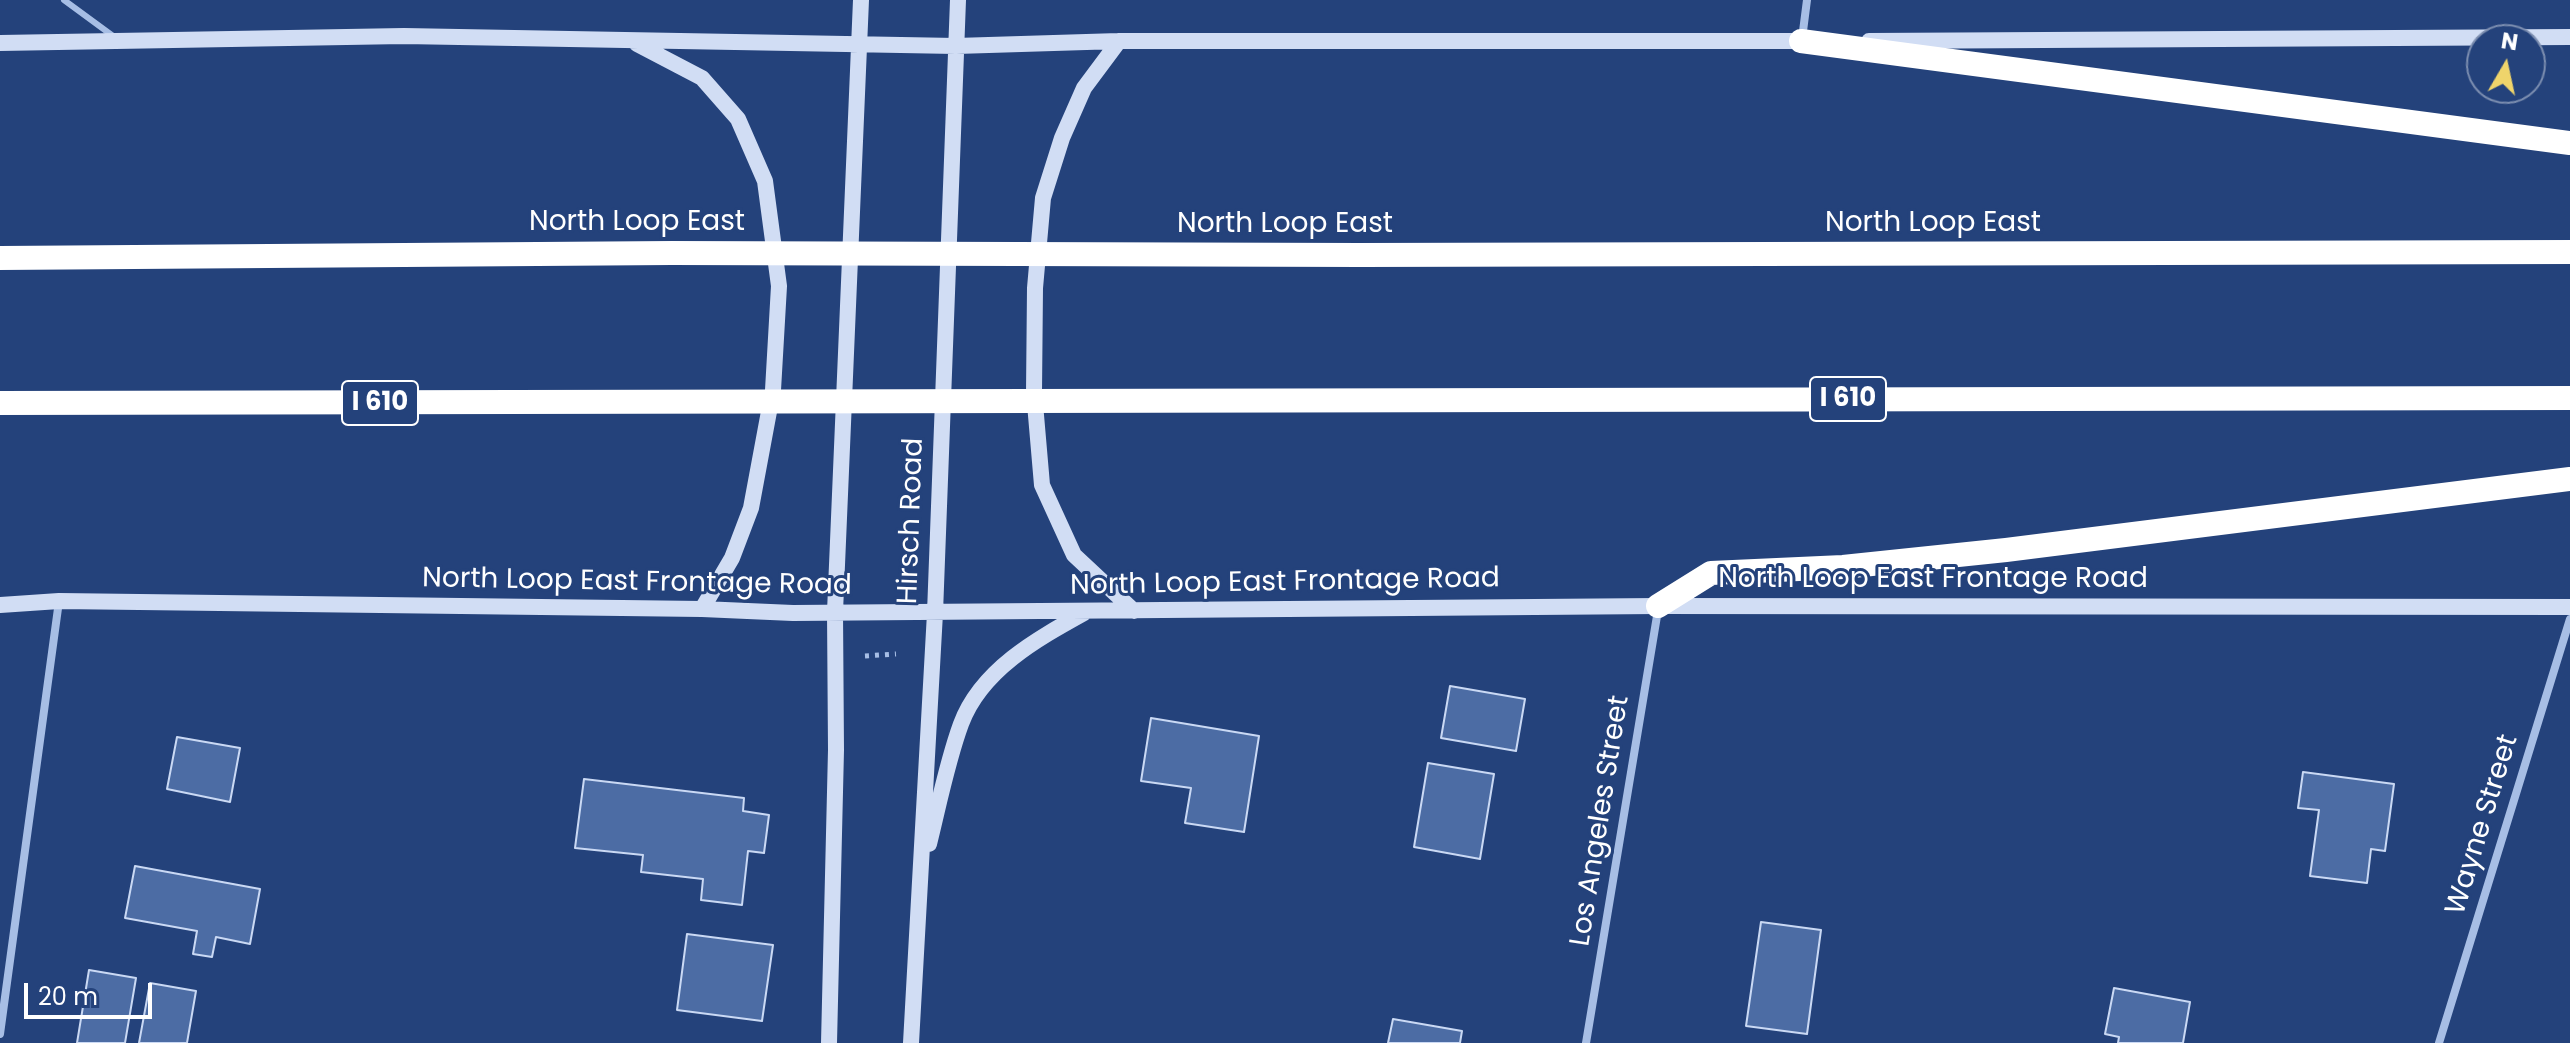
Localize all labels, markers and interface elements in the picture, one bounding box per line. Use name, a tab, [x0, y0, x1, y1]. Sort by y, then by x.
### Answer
north arrow	[2466, 24, 2546, 104]
text: N	[2499, 25, 2520, 58]
street label: North Loop East	[529, 206, 745, 240]
street label: North Loop East	[1825, 207, 2041, 241]
street label: North Loop East	[1177, 208, 1393, 242]
road number: I 610	[1810, 377, 1886, 421]
road number: I 610	[342, 381, 418, 425]
street label: Hirsch Road	[892, 437, 932, 605]
street label: North Loop East Frontage Road	[422, 562, 852, 604]
street label: North Loop East Frontage Road	[1070, 562, 1500, 604]
street label: North Loop East Frontage Road	[1718, 563, 2148, 597]
street label: Los Angeles Street	[1565, 693, 1637, 949]
street label: Wayne Street	[2440, 731, 2526, 919]
scale bar	[28, 967, 156, 1017]
text: 20 m	[38, 980, 98, 1013]

